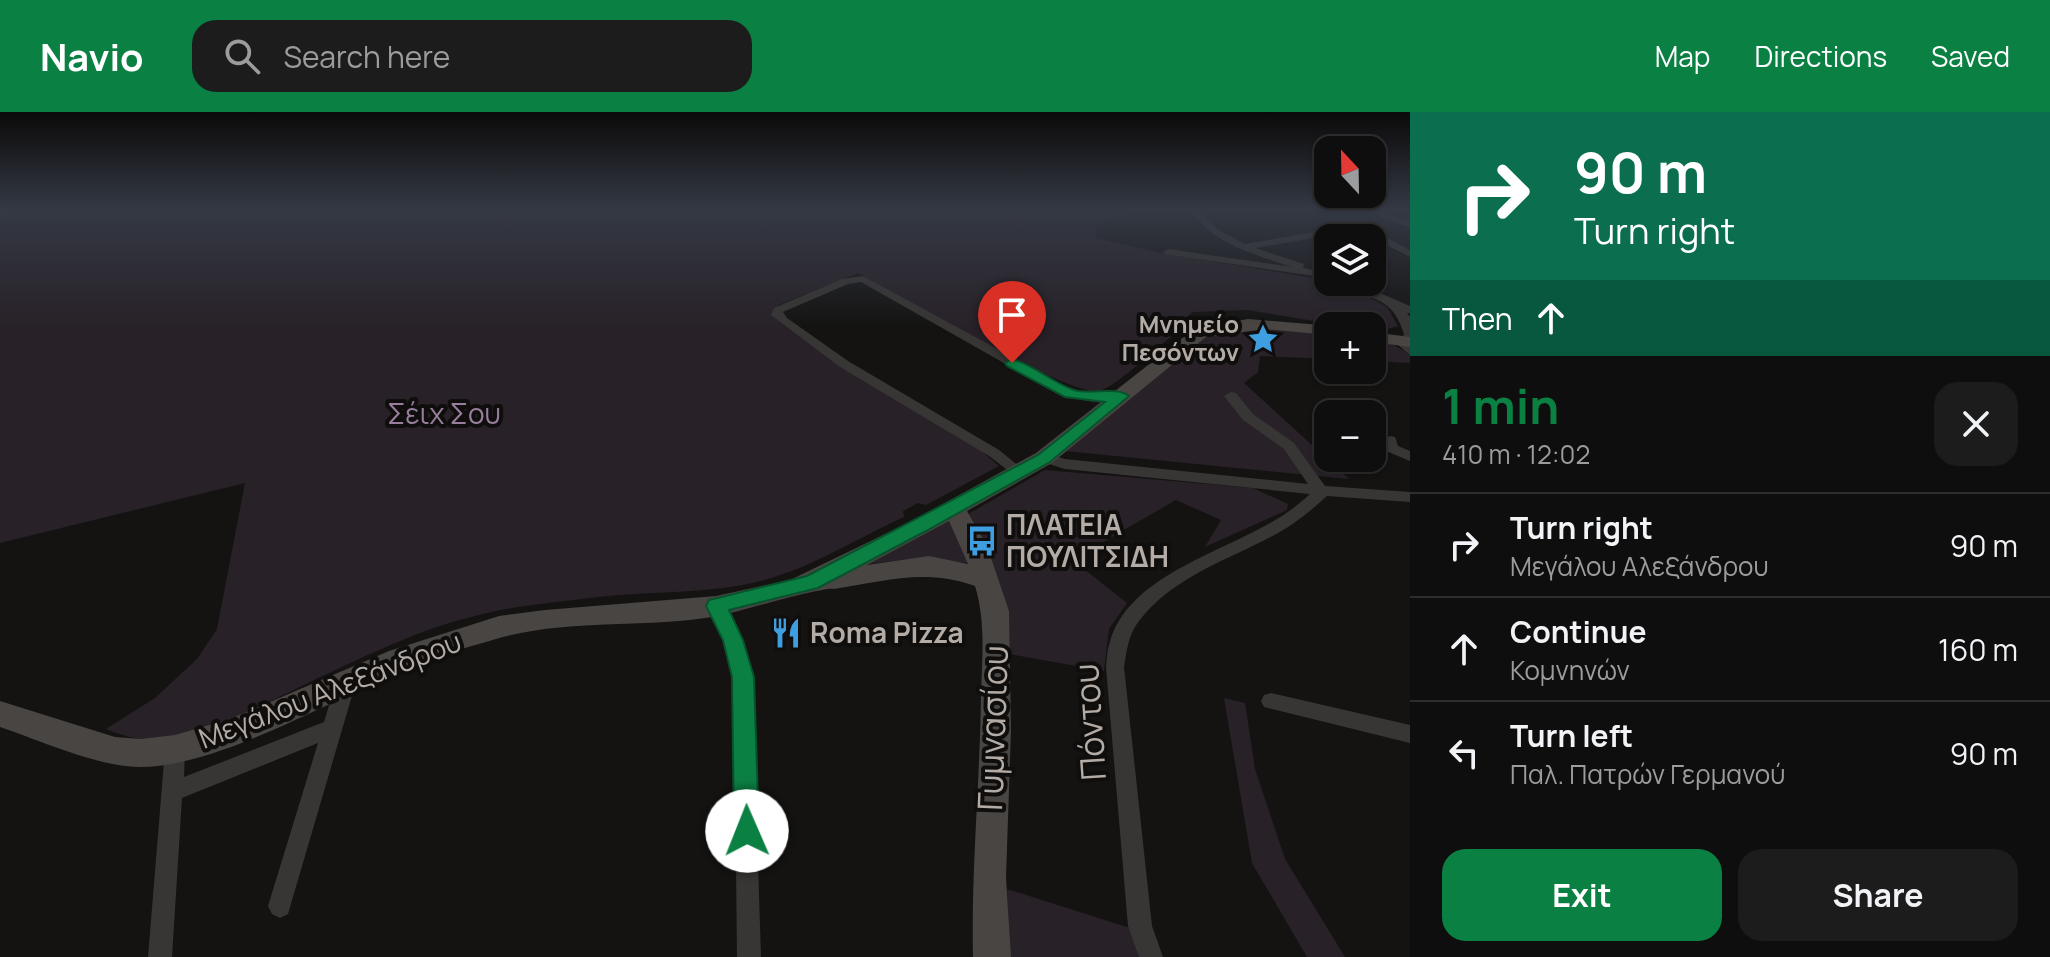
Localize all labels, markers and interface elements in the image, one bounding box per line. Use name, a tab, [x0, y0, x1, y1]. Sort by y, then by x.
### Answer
search box	[192, 20, 752, 92]
text: Navio	[40, 30, 144, 82]
icon: search	[220, 34, 264, 78]
text: Search here	[284, 36, 450, 77]
text: Map	[1655, 37, 1710, 75]
text: Directions	[1754, 37, 1887, 75]
text: Saved	[1931, 37, 2010, 75]
text: 90 m	[1574, 133, 1707, 210]
north arrow	[1314, 136, 1386, 208]
map controls	[1314, 136, 1386, 472]
icon: right	[1442, 144, 1546, 248]
text: Turn right	[1574, 206, 1735, 255]
button: layers	[1314, 224, 1386, 296]
pin	[978, 281, 1046, 363]
icon: arrive	[990, 293, 1034, 337]
icon: ahead	[1529, 296, 1573, 340]
text: Then	[1442, 298, 1513, 339]
place label: Μνημείο Πεσόντων	[1122, 307, 1239, 368]
button: +	[1314, 312, 1386, 384]
place icon: Μνημείο Πεσόντων	[1246, 322, 1280, 356]
text: 1 min	[1442, 373, 1559, 438]
button: close	[1934, 382, 2018, 466]
park label: Σέιχ Σου	[387, 394, 501, 432]
button: −	[1314, 400, 1386, 472]
text: 410 m · 12:02	[1442, 436, 1590, 472]
place label: ΠΛΑΤΕΙΑ ΠΟΥΛΙΤΣΙΔΗ	[1006, 505, 1169, 575]
text: Turn right	[1510, 507, 1653, 548]
icon: right	[1442, 523, 1486, 567]
bus stop icon: ΠΛΑΤΕΙΑ ΠΟΥΛΙΤΣΙΔΗ	[965, 524, 999, 558]
text: 90 m	[1950, 525, 2018, 566]
text: Μεγάλου Αλεξάνδρου	[1510, 548, 1769, 584]
text: Continue	[1510, 611, 1646, 652]
place label: Roma Pizza	[810, 613, 964, 651]
restaurant icon: Roma Pizza	[769, 616, 803, 650]
street label: Μεγάλου Αλεξάνδρου	[193, 621, 466, 757]
icon: ahead	[1442, 627, 1486, 671]
text: 160 m	[1938, 629, 2018, 670]
street label: Γυμνασίου	[966, 644, 1018, 811]
text: Κομνηνών	[1510, 652, 1630, 688]
street label: Πόντου	[1062, 662, 1116, 782]
text: Turn left	[1510, 715, 1633, 756]
icon: left	[1442, 731, 1486, 775]
text: 90 m	[1950, 733, 2018, 774]
text: Παλ. Πατρών Γερμανού	[1510, 756, 1785, 792]
position arrow	[705, 789, 789, 873]
button: Exit	[1442, 849, 1722, 941]
button: Share	[1738, 849, 2018, 941]

